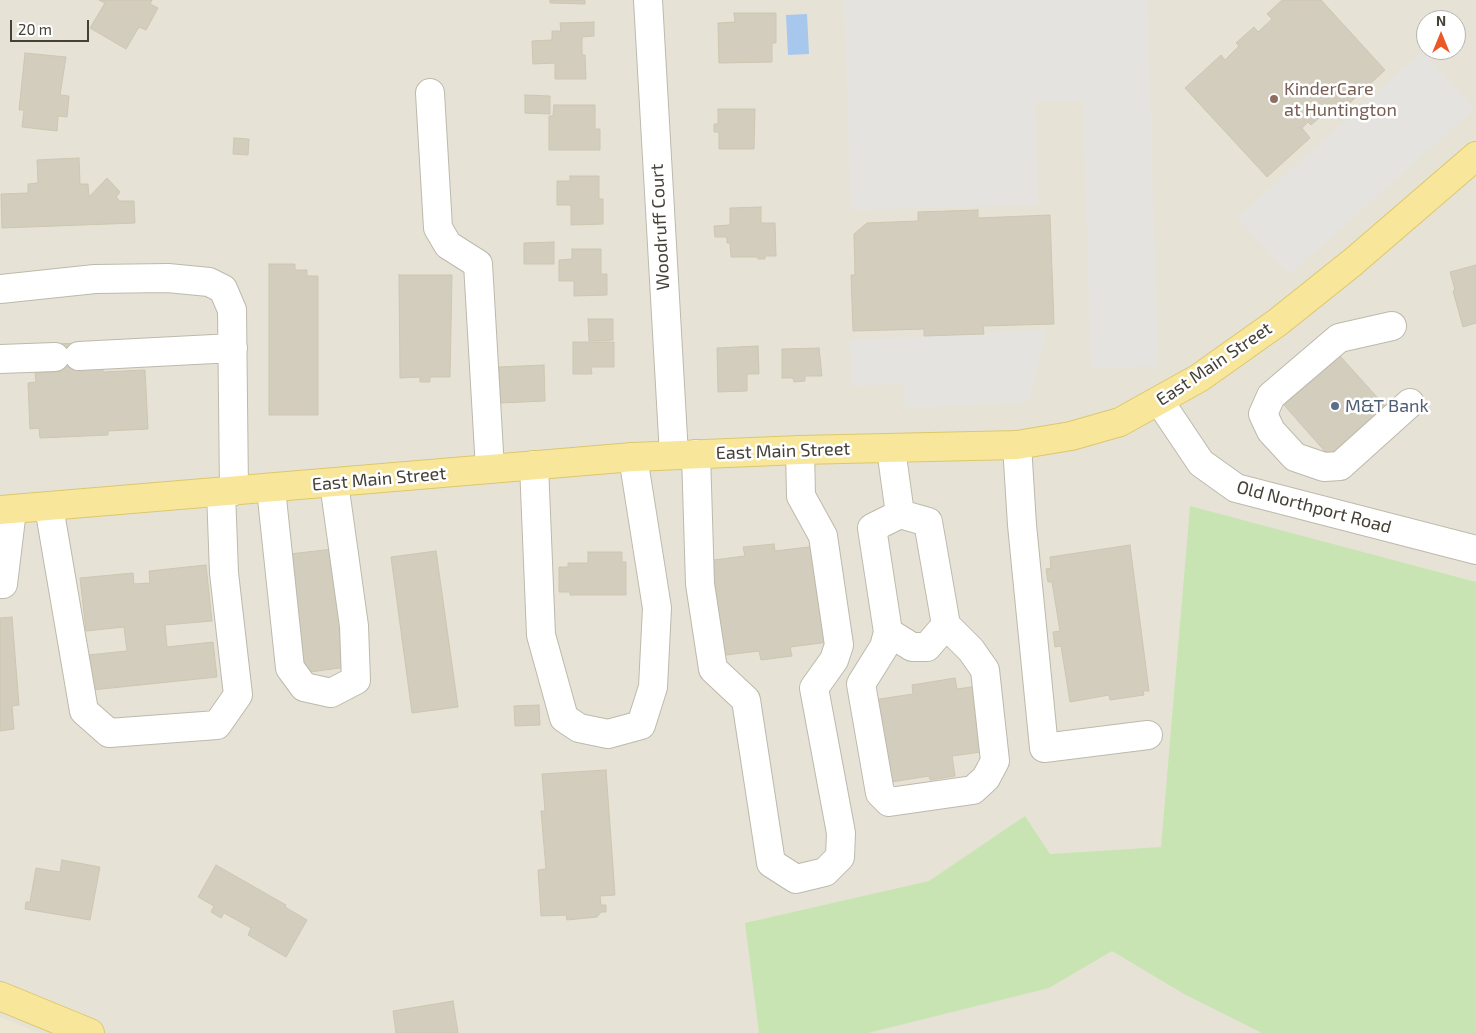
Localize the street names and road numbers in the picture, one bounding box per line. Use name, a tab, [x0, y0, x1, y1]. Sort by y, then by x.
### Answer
street label: Woodruff Court	[646, 163, 674, 291]
street label: East Main Street	[1152, 317, 1276, 411]
street label: East Main Street	[715, 438, 851, 464]
street label: East Main Street	[311, 462, 447, 496]
street label: Old Northport Road	[1234, 476, 1394, 538]

